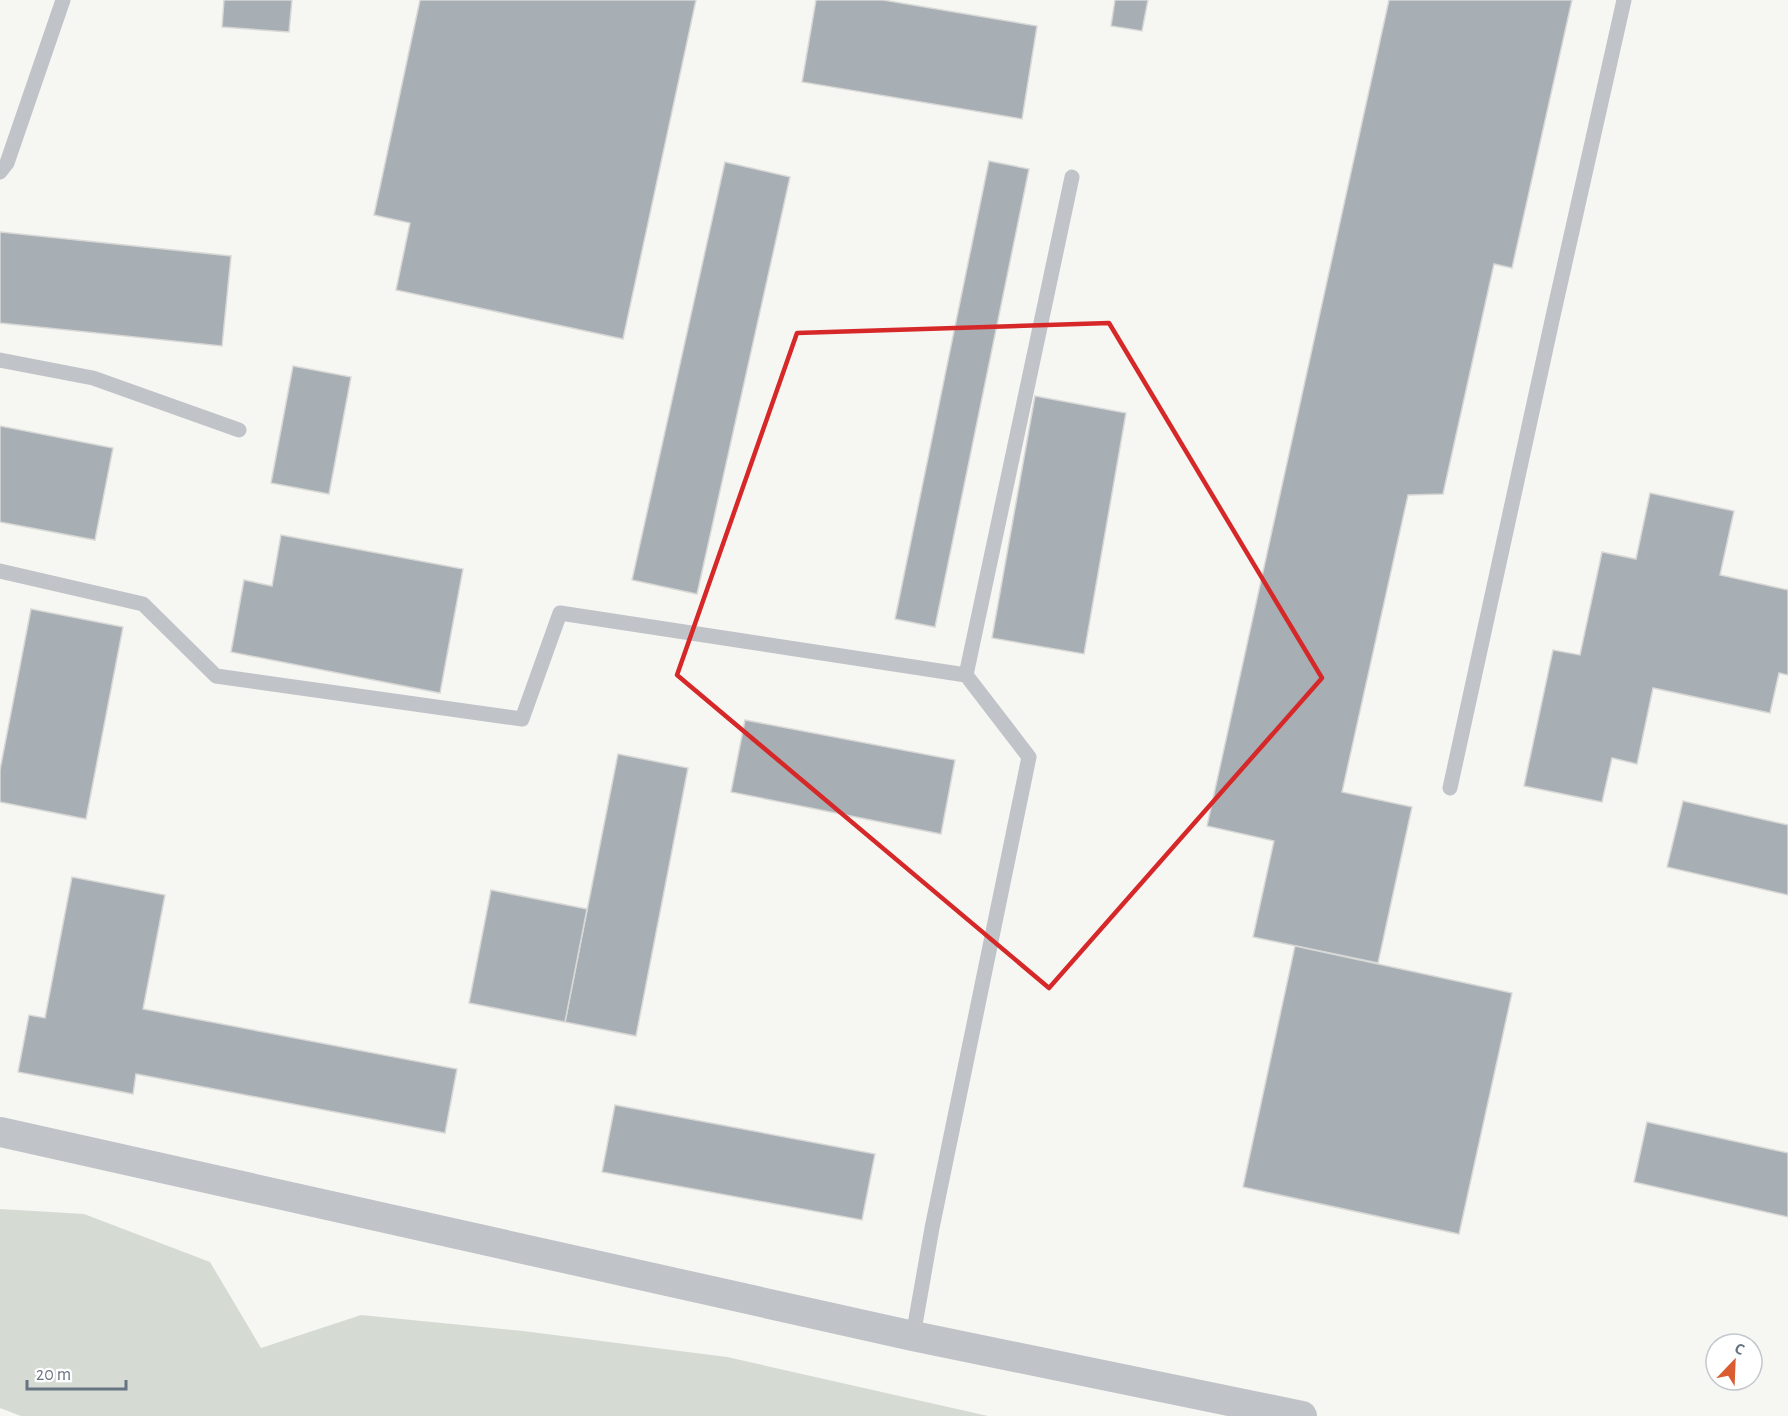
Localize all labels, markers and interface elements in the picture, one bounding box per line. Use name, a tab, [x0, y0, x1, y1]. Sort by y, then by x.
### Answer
north arrow	[1704, 1332, 1764, 1392]
text: С	[1732, 1340, 1747, 1358]
scale bar	[27, 1353, 126, 1391]
text: 20 m	[36, 1366, 71, 1384]

